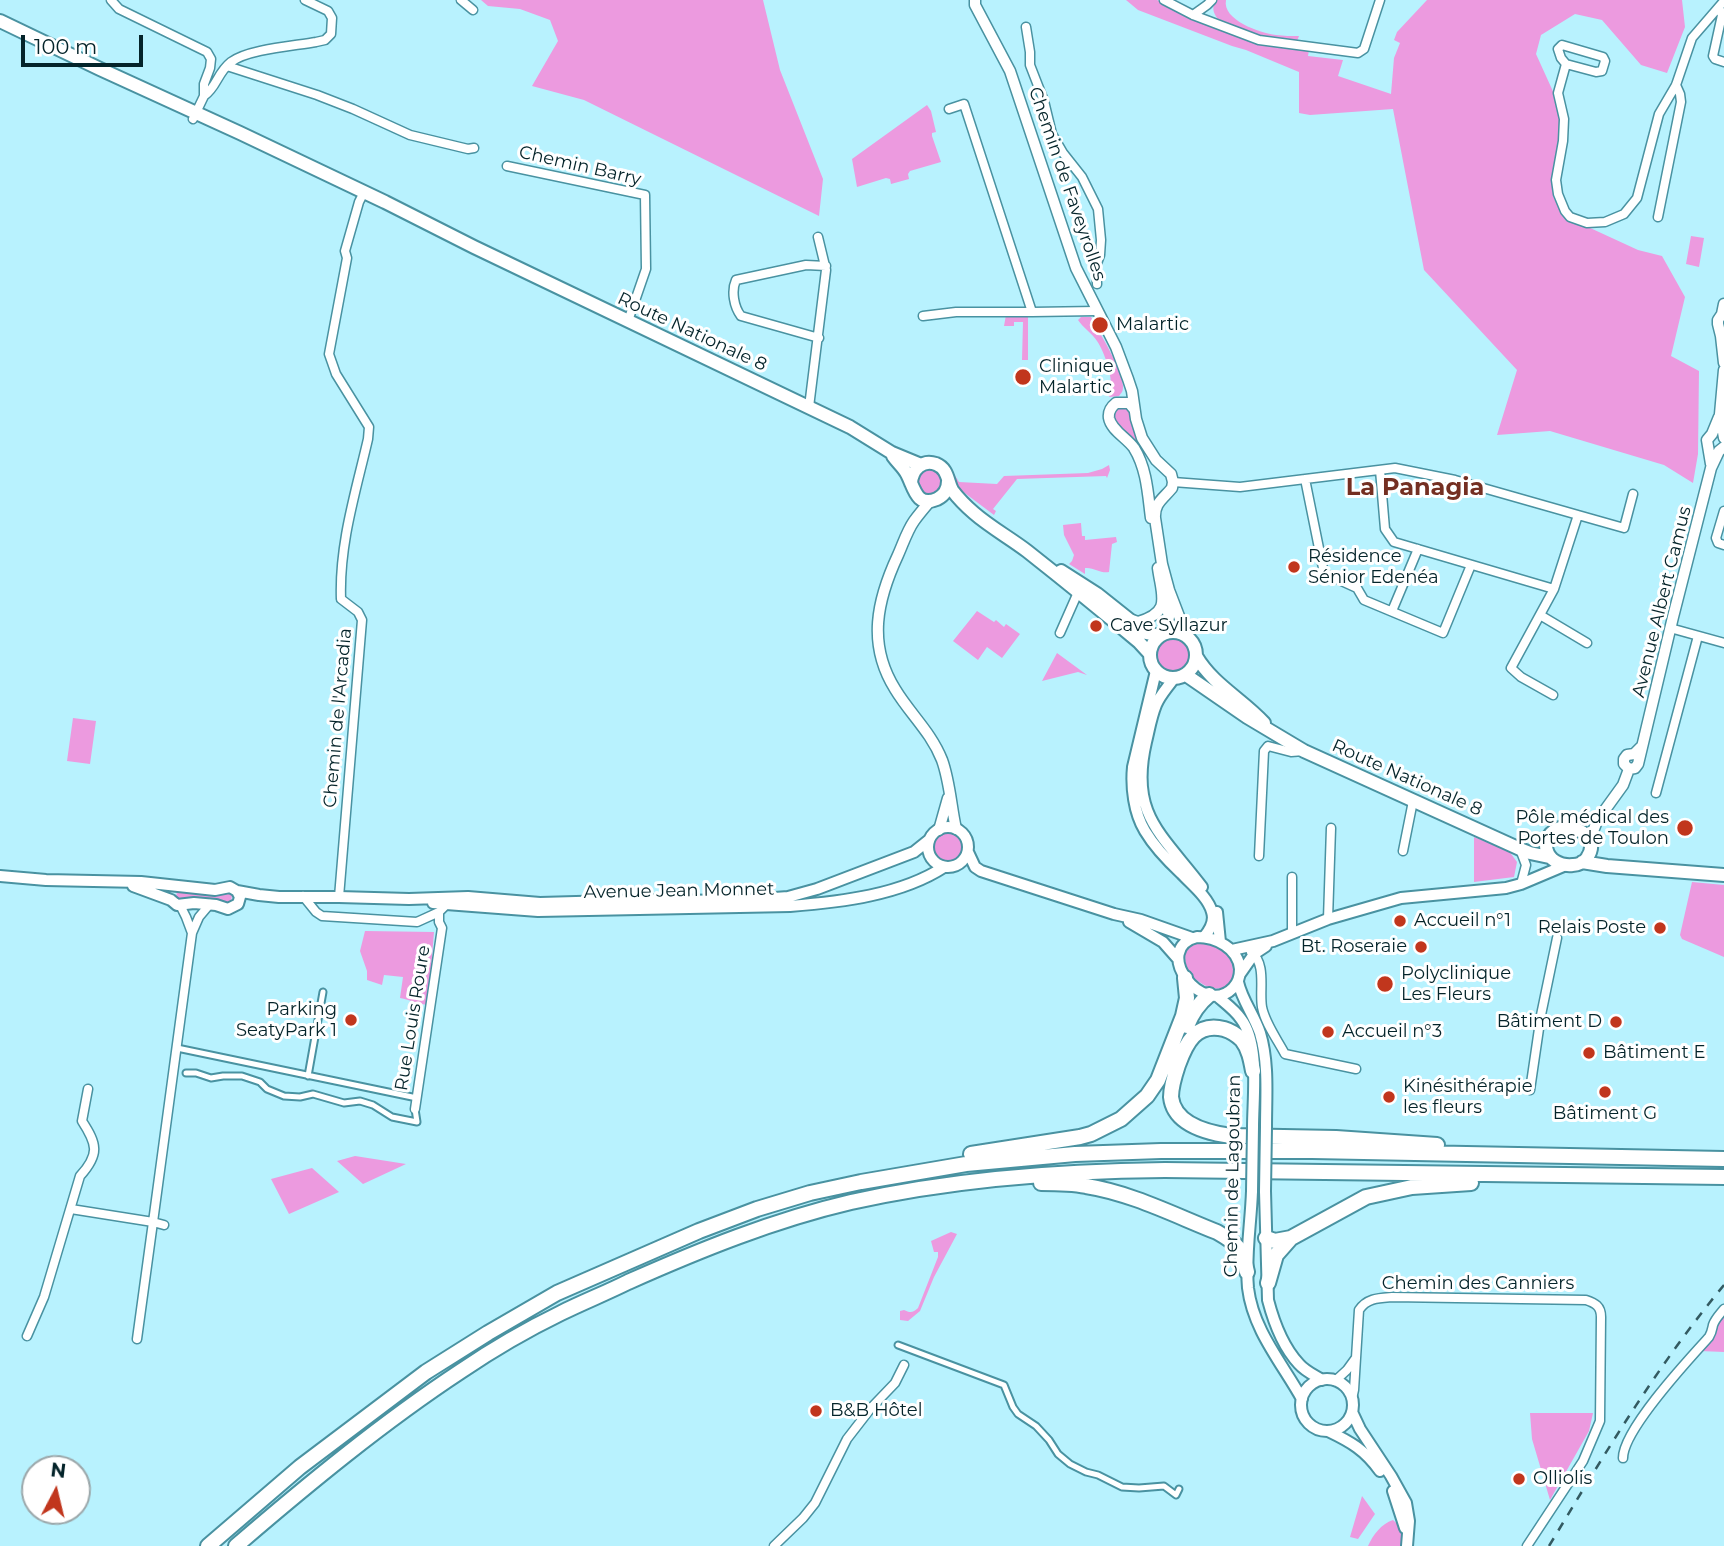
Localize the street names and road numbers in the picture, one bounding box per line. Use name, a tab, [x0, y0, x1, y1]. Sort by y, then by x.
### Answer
street label: Chemin de Faveyrolles	[1024, 84, 1110, 284]
street label: Chemin Barry	[517, 141, 643, 191]
street label: Route Nationale 8	[614, 288, 770, 376]
street label: Avenue Albert Camus	[1628, 504, 1696, 700]
street label: Chemin de l'Arcadia	[319, 627, 357, 809]
street label: Route Nationale 8	[1328, 735, 1486, 821]
street label: Avenue Jean Monnet	[583, 879, 775, 903]
street label: Rue Louis Roure	[391, 944, 435, 1092]
street label: Chemin de Lagoubran	[1220, 1074, 1246, 1278]
street label: Chemin des Canniers	[1382, 1273, 1574, 1295]

